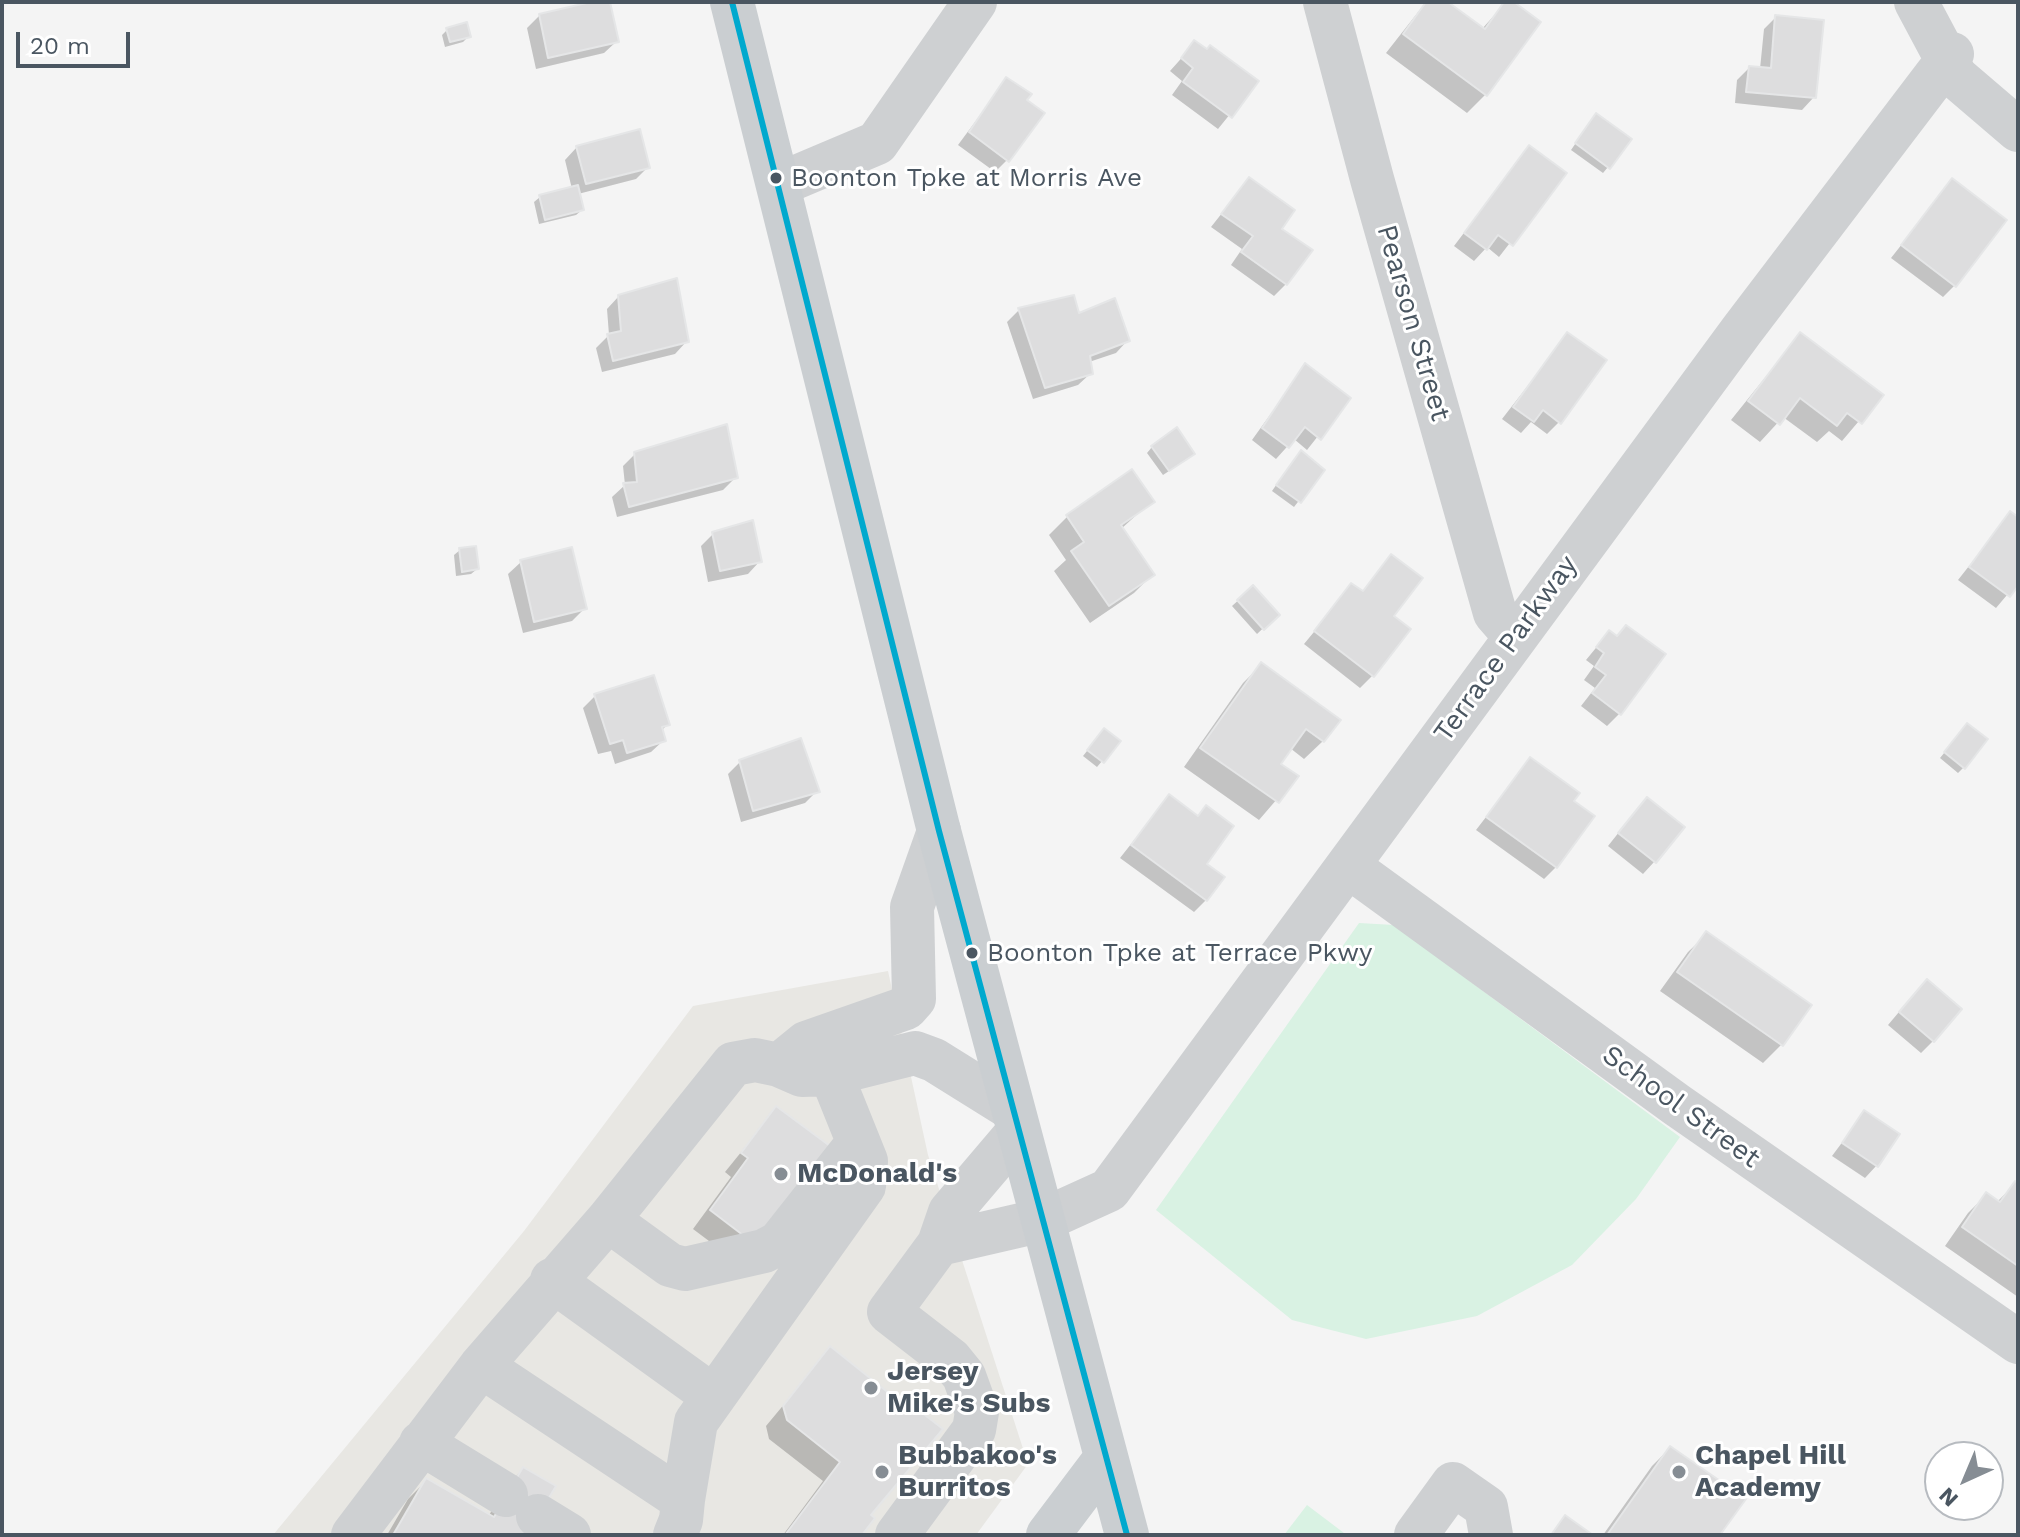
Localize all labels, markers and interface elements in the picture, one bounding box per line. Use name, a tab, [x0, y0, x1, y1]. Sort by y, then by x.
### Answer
scale bar	[20, 16, 134, 66]
text: 20 m	[30, 32, 90, 60]
place label: Boonton Tpke at Morris Ave	[791, 162, 1142, 194]
marker: Boonton Tpke at Morris Ave	[768, 170, 784, 186]
street label: Pearson Street	[1369, 221, 1457, 425]
street label: Terrace Parkway	[1427, 549, 1585, 749]
place label: Boonton Tpke at Terrace Pkwy	[987, 937, 1372, 969]
marker: Boonton Tpke at Terrace Pkwy	[964, 945, 980, 961]
street label: School Street	[1595, 1038, 1767, 1176]
place label: McDonald's	[797, 1157, 957, 1191]
marker: McDonald's	[772, 1165, 790, 1183]
place label: Jersey Mike's Subs	[887, 1355, 1050, 1421]
marker: Jersey Mike's Subs	[862, 1379, 880, 1397]
place label: Bubbakoo's Burritos	[898, 1439, 1057, 1505]
place label: Chapel Hill Academy	[1695, 1439, 1846, 1505]
north arrow	[1924, 1441, 2004, 1521]
marker: Bubbakoo's Burritos	[873, 1463, 891, 1481]
marker: Chapel Hill Academy	[1670, 1463, 1688, 1481]
text: N	[1934, 1483, 1963, 1512]

